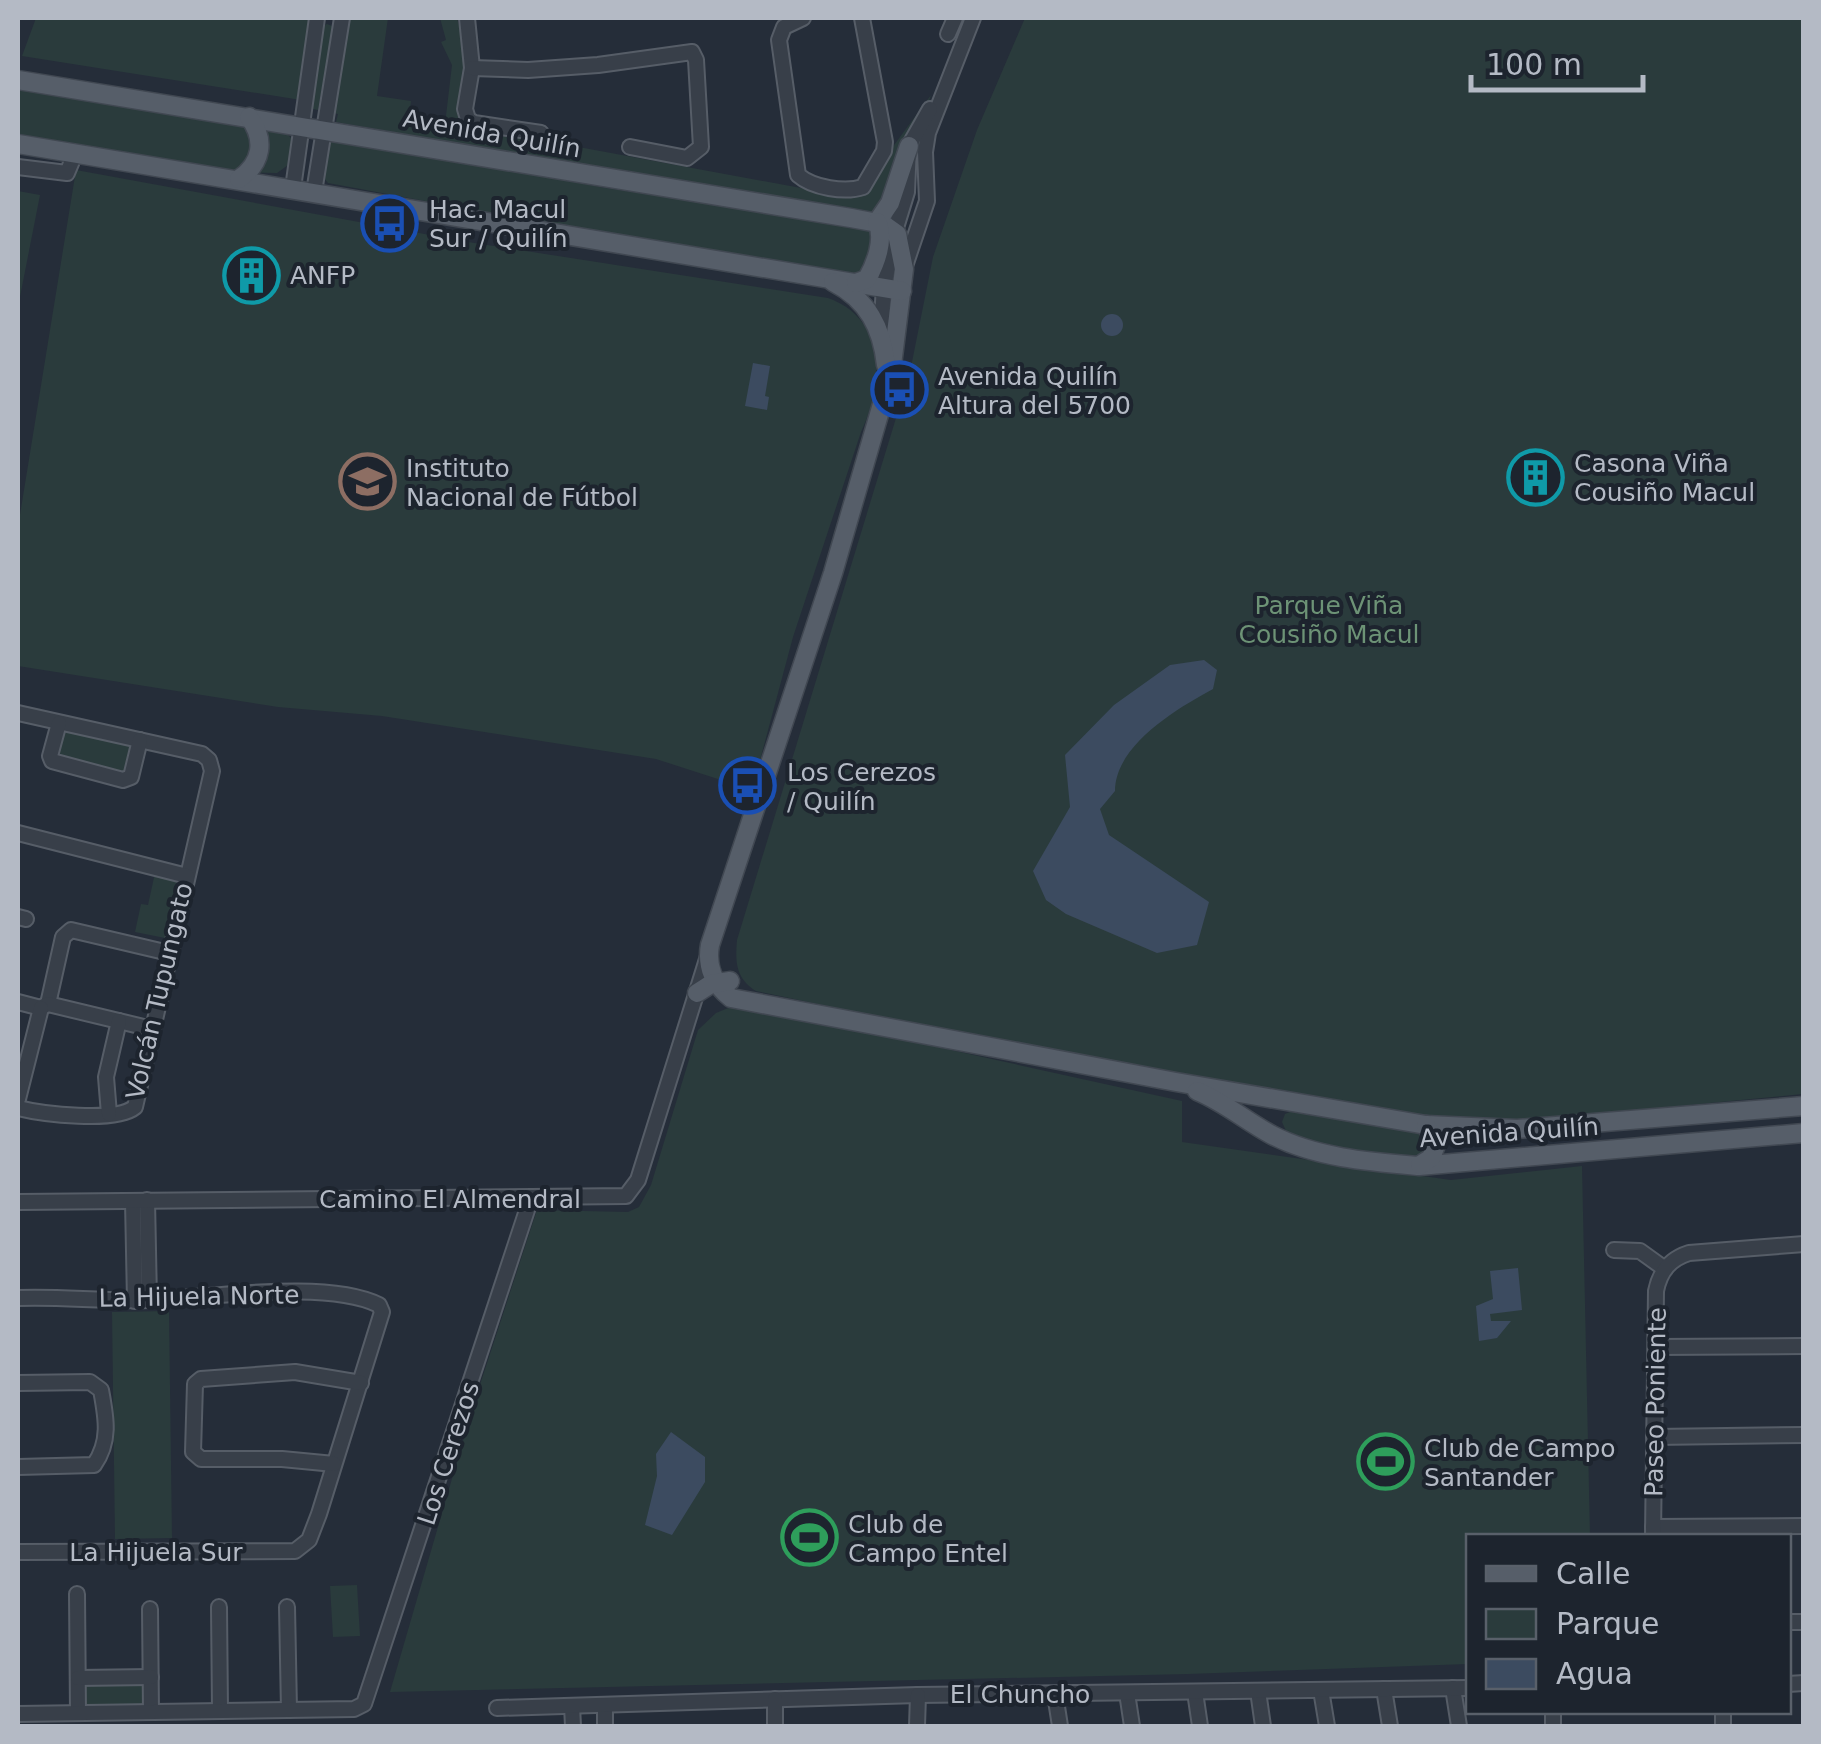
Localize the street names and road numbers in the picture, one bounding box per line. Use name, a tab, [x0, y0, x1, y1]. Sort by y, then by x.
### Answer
street label: Avenida Quilín	[401, 104, 583, 163]
street label: Volcán Tupungato	[120, 880, 199, 1102]
street label: Avenida Quilín	[1418, 1112, 1600, 1153]
street label: Camino El Almendral	[319, 1185, 581, 1214]
street label: La Hijuela Norte	[98, 1280, 300, 1313]
street label: Paseo Poniente	[1639, 1307, 1672, 1497]
street label: Los Cerezos	[412, 1378, 485, 1529]
street label: La Hijuela Sur	[69, 1538, 243, 1567]
street label: El Chuncho	[950, 1680, 1090, 1709]

